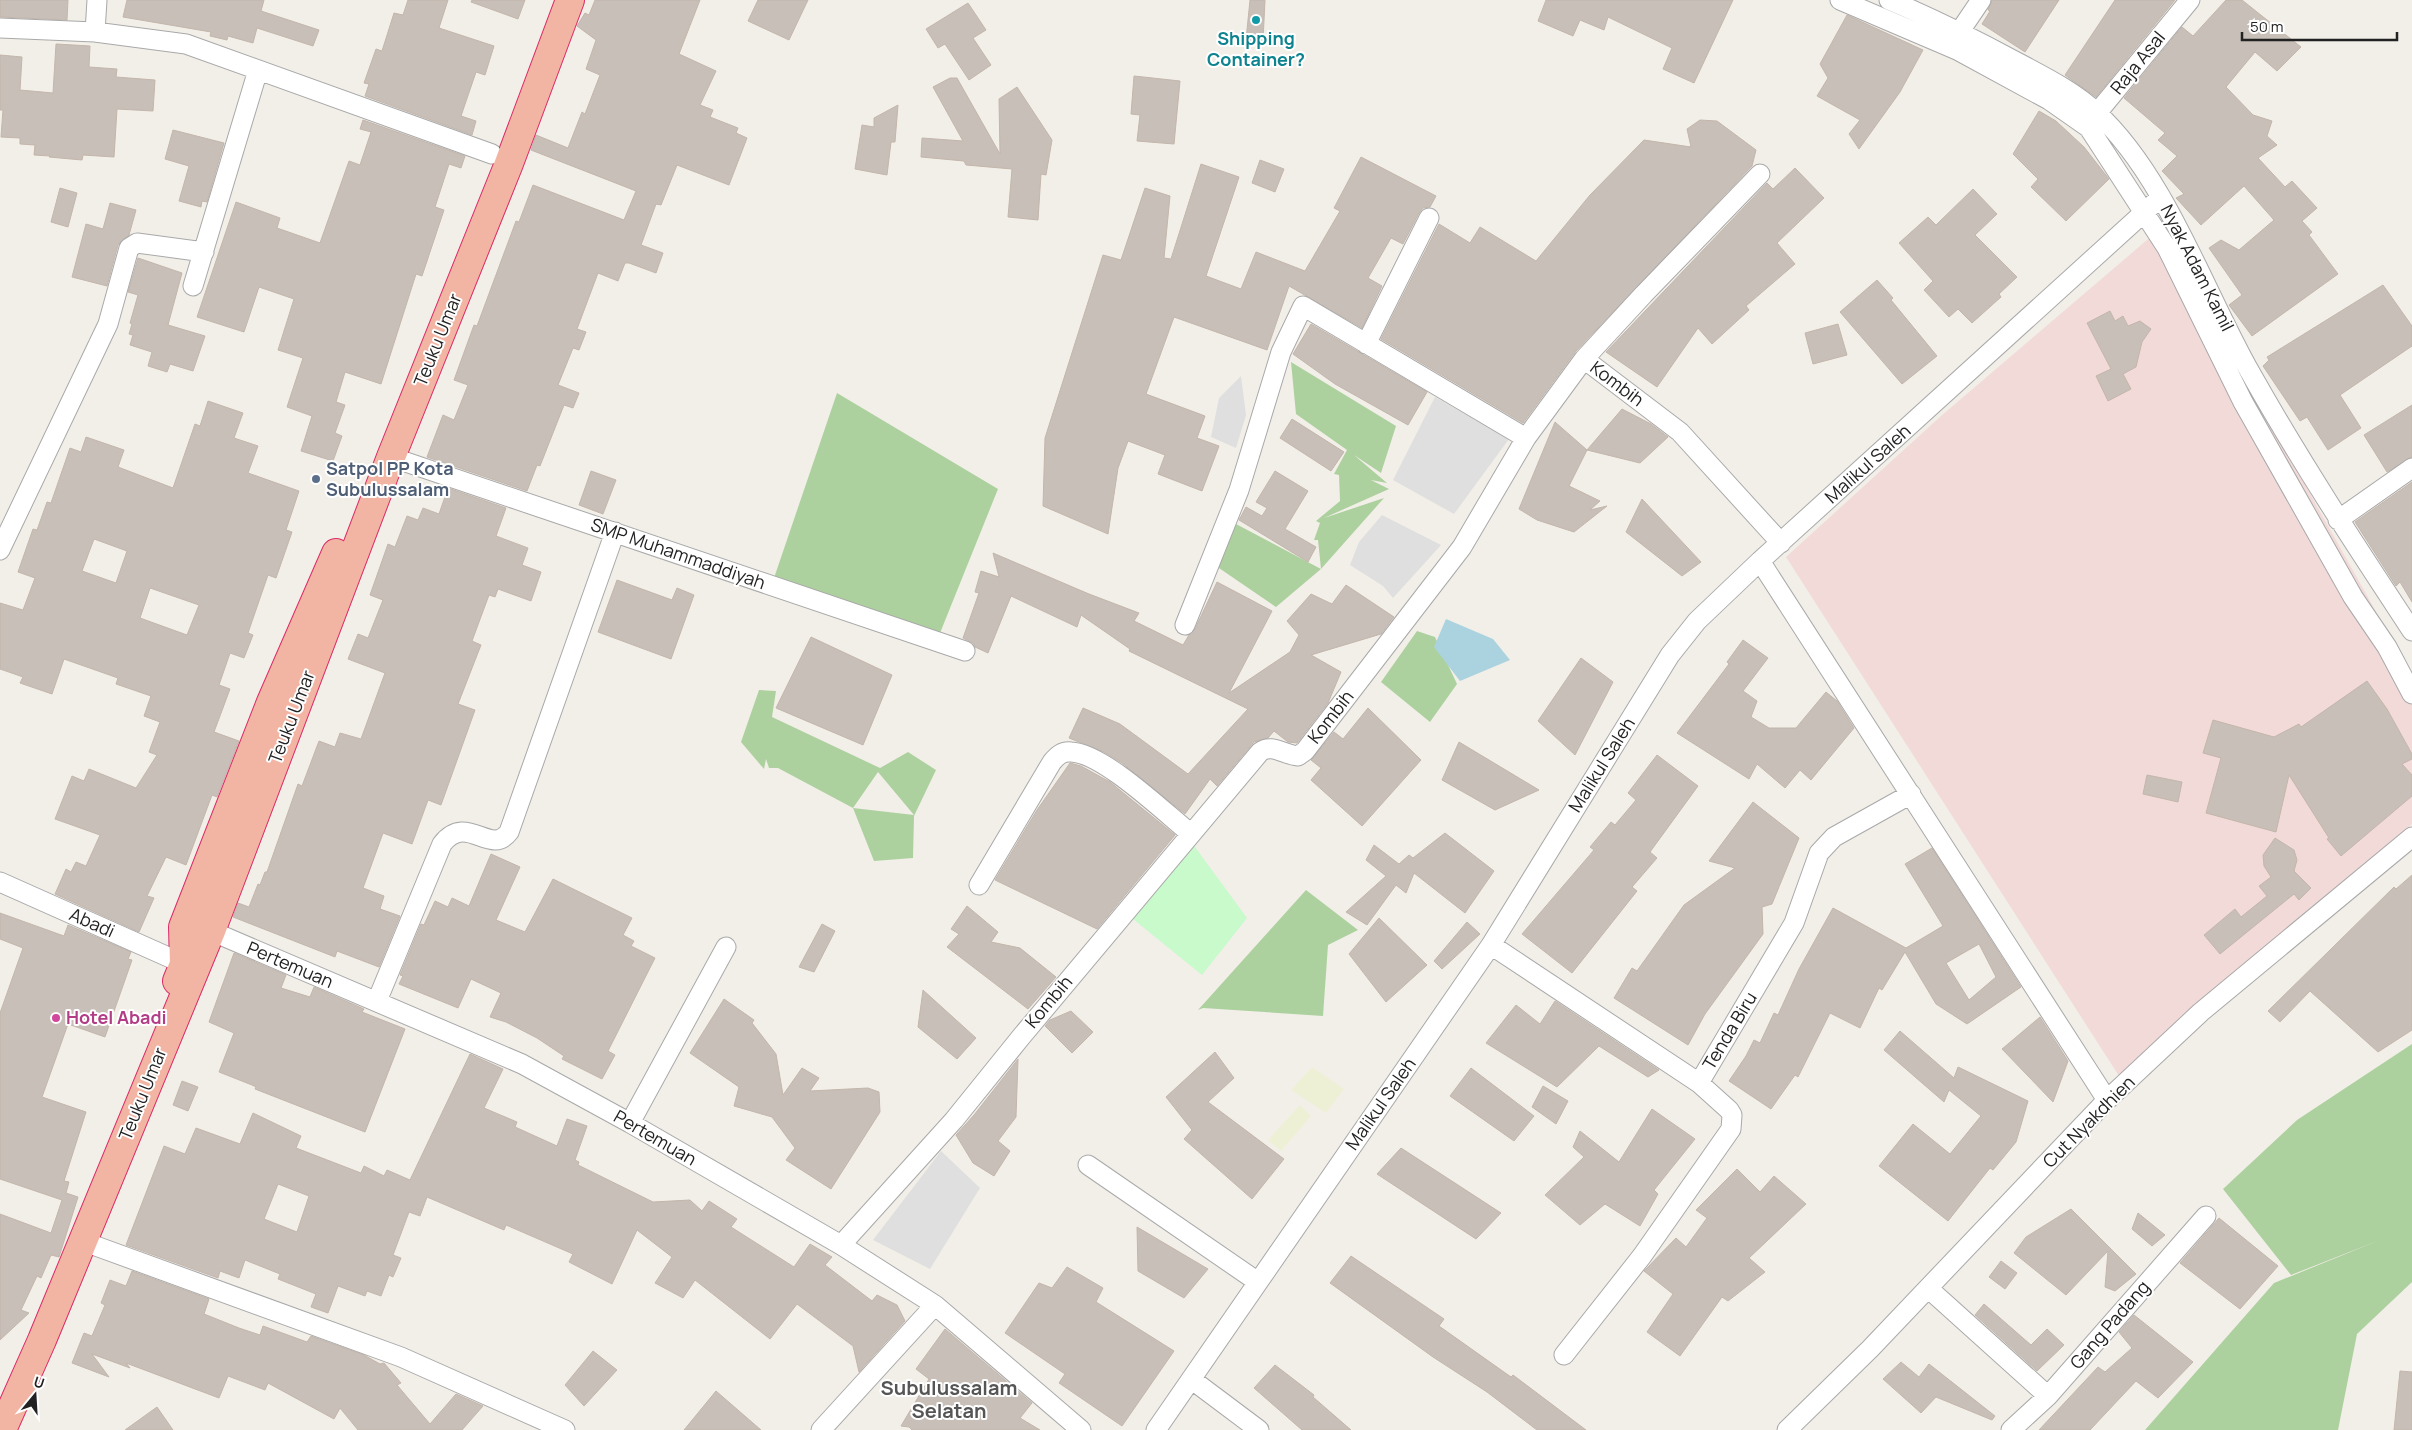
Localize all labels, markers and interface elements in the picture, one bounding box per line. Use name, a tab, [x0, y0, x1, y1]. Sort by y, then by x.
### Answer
scale bar	[2242, 10, 2397, 42]
marker: Shipping Container?	[1250, 14, 1262, 26]
text: 50 m	[2250, 16, 2284, 37]
place label: Shipping Container?	[1207, 26, 1305, 71]
street label: Raja Asal	[2104, 26, 2170, 99]
street label: Nyak Adam Kamil	[2156, 200, 2240, 335]
street label: Teuku Umar	[408, 289, 467, 390]
street label: Kombih	[1586, 355, 1649, 411]
street label: Malikul Saleh	[1819, 418, 1915, 508]
place label: Satpol PP Kota Subulussalam	[326, 456, 454, 501]
marker: Satpol PP Kota Subulussalam	[310, 473, 322, 485]
street label: SMP Muhammaddiyah	[588, 512, 769, 594]
street label: Teuku Umar	[262, 666, 320, 767]
street label: Kombih	[1302, 685, 1359, 748]
street label: Malikul Saleh	[1562, 713, 1640, 816]
street label: Abadi	[66, 902, 119, 943]
street label: Pertemuan	[244, 935, 337, 993]
street label: Kombih	[1019, 970, 1077, 1033]
street label: Tenda Biru	[1696, 987, 1762, 1074]
place label: Hotel Abadi	[66, 1005, 167, 1029]
marker: Hotel Abadi	[50, 1012, 62, 1024]
street label: Teuku Umar	[113, 1043, 172, 1144]
street label: Malikul Saleh	[1340, 1053, 1421, 1154]
street label: Cut Nyakdhien	[2037, 1070, 2140, 1173]
street label: Pertemuan	[610, 1104, 701, 1170]
street label: Gang Padang	[2064, 1275, 2154, 1374]
north arrow	[10, 1370, 60, 1420]
text: U	[31, 1372, 47, 1393]
district label: Subulussalam Selatan	[881, 1374, 1017, 1424]

